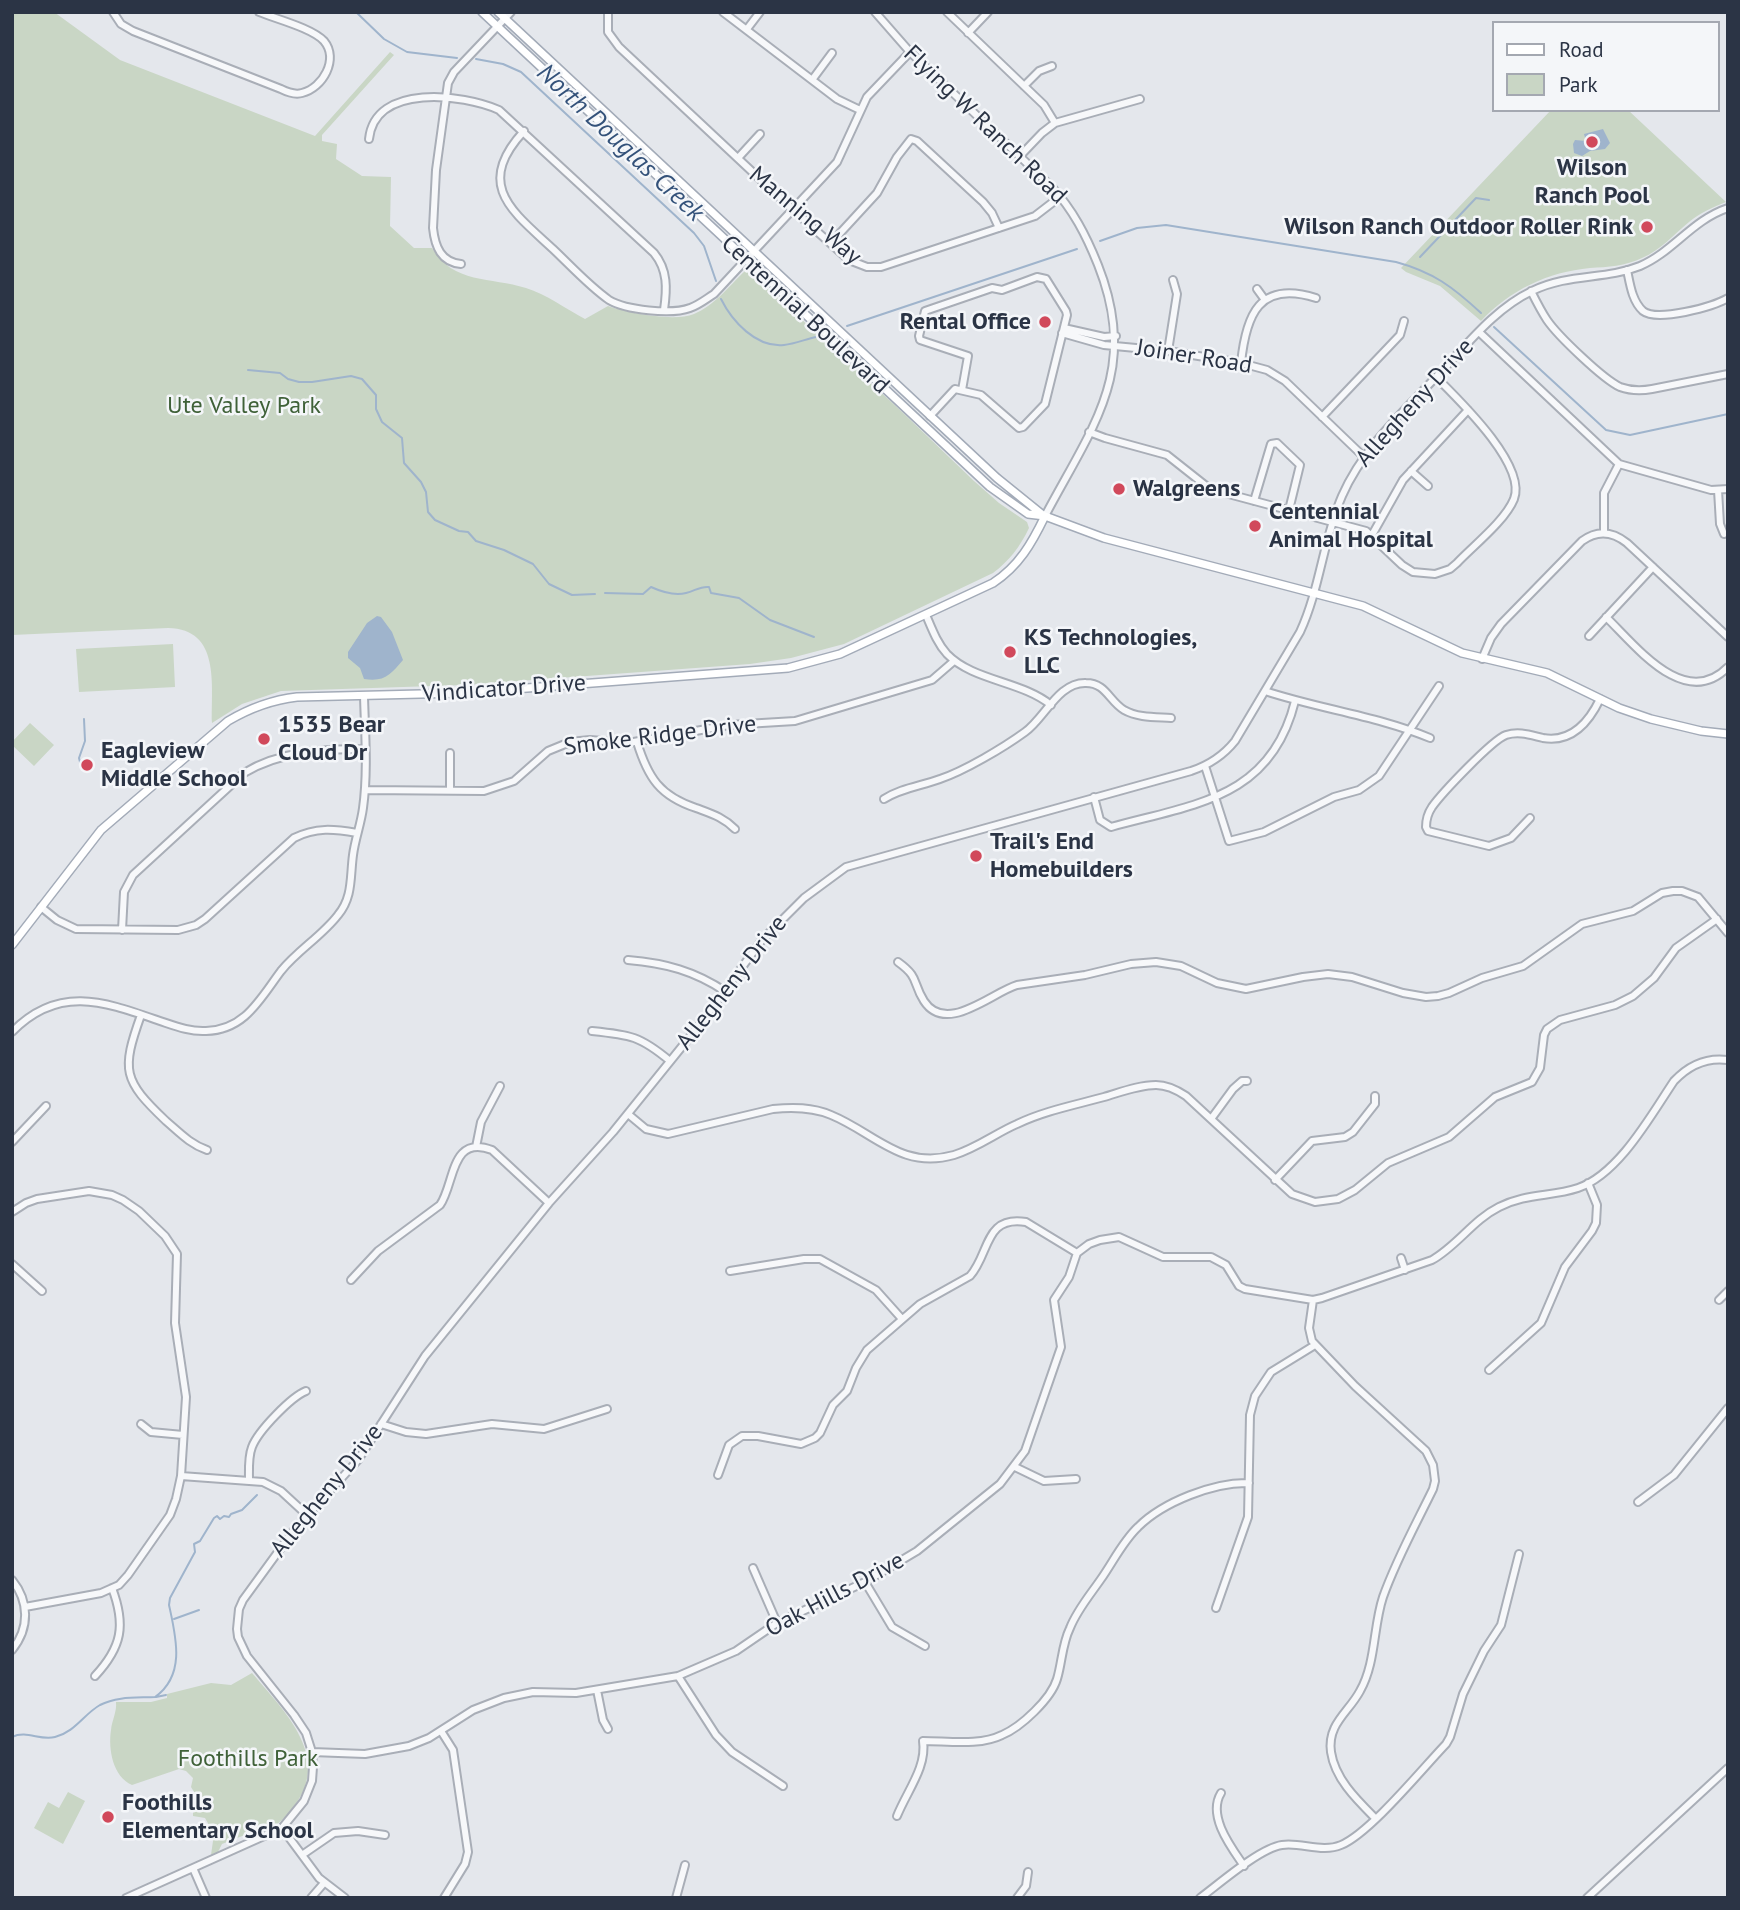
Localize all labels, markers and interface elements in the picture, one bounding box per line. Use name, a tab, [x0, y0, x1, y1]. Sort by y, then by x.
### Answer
legend	[1492, 21, 1719, 112]
text: Road	[1559, 36, 1603, 63]
street label: Flying W Ranch Road	[897, 40, 1073, 210]
water label: North Douglas Creek	[530, 58, 710, 228]
text: Park	[1559, 71, 1598, 98]
marker: Wilson Ranch Pool	[1584, 134, 1600, 150]
place label: Wilson Ranch Pool	[1535, 154, 1649, 210]
street label: Manning Way	[743, 161, 867, 271]
place label: Wilson Ranch Outdoor Roller Rink	[1284, 213, 1633, 241]
marker: Wilson Ranch Outdoor Roller Rink	[1639, 219, 1655, 235]
street label: Centennial Boulevard	[715, 230, 895, 400]
place label: Rental Office	[900, 308, 1031, 336]
marker: Rental Office	[1037, 314, 1053, 330]
street label: Allegheny Drive	[1350, 333, 1480, 473]
street label: Joiner Road	[1134, 334, 1254, 380]
park label: Ute Valley Park	[167, 392, 321, 420]
place label: Walgreens	[1133, 475, 1240, 503]
marker: Walgreens	[1111, 481, 1127, 497]
place label: Centennial Animal Hospital	[1269, 498, 1433, 554]
marker: Centennial Animal Hospital	[1247, 518, 1263, 534]
place label: KS Technologies, LLC	[1024, 624, 1197, 680]
marker: KS Technologies, LLC	[1002, 644, 1018, 660]
street label: Vindicator Drive	[421, 669, 587, 709]
street label: Smoke Ridge Drive	[562, 710, 758, 762]
place label: 1535 Bear Cloud Dr	[278, 711, 385, 767]
marker: 1535 Bear Cloud Dr	[256, 731, 272, 747]
place label: Eagleview Middle School	[101, 737, 247, 793]
marker: Eagleview Middle School	[79, 757, 95, 773]
place label: Trail's End Homebuilders	[990, 828, 1133, 884]
marker: Trail's End Homebuilders	[968, 848, 984, 864]
street label: Allegheny Drive	[671, 910, 793, 1056]
street label: Allegheny Drive	[265, 1419, 389, 1563]
street label: Oak Hills Drive	[761, 1546, 909, 1644]
park label: Foothills Park	[178, 1745, 318, 1773]
place label: Foothills Elementary School	[122, 1789, 314, 1845]
marker: Foothills Elementary School	[100, 1809, 116, 1825]

